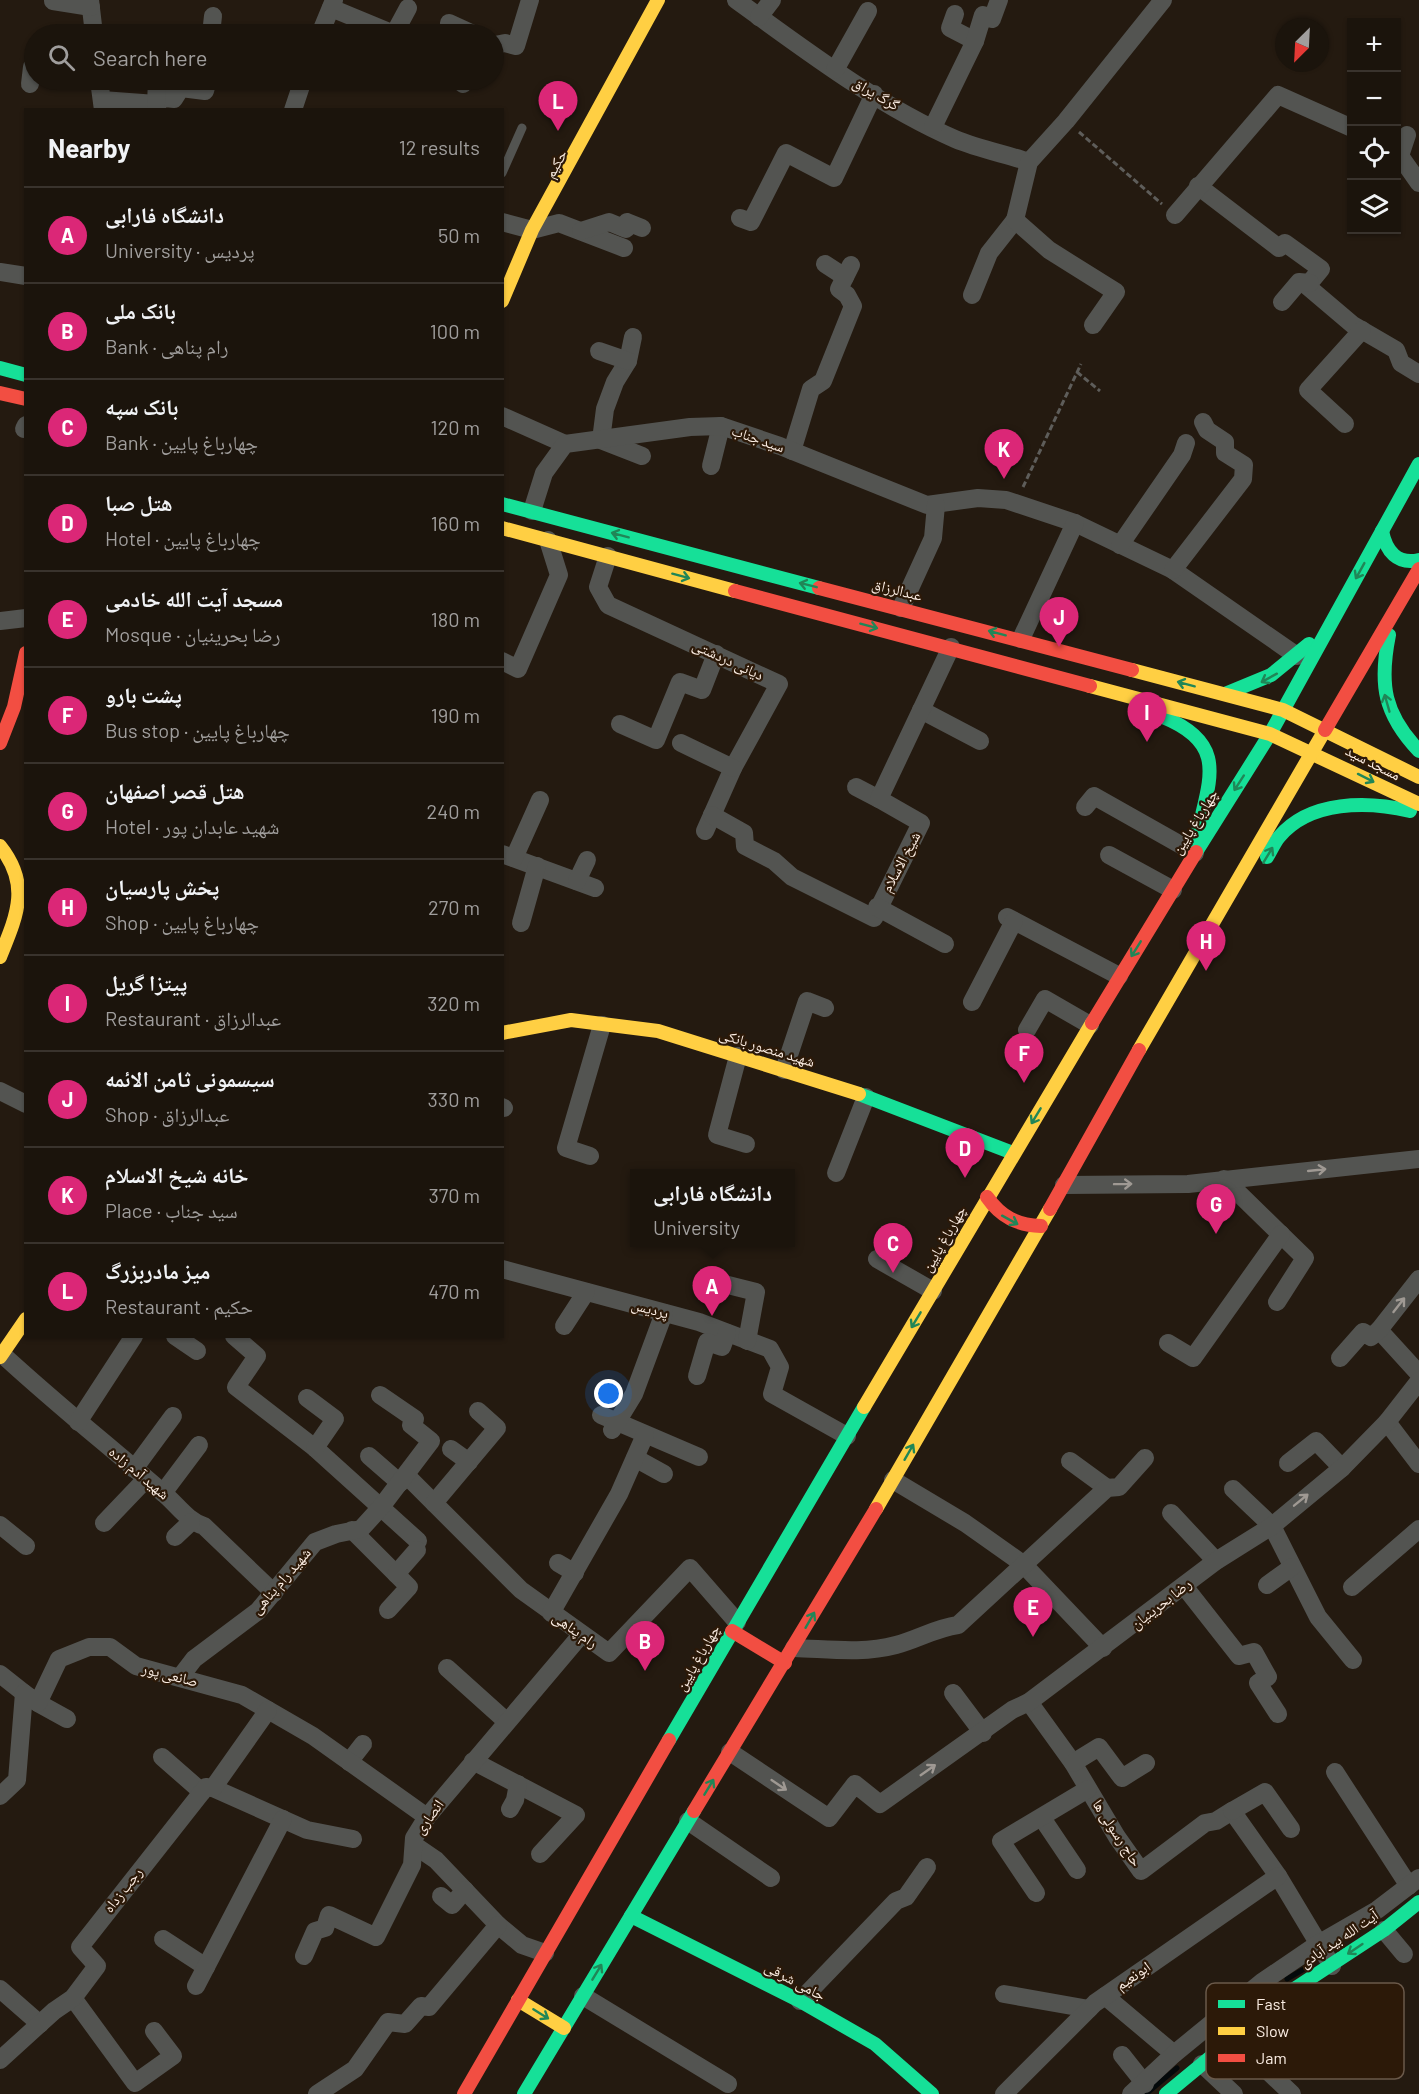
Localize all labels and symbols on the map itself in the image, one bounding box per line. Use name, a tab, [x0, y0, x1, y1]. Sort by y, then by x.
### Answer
north arrow	[1275, 18, 1329, 72]
street label: گرگ یراق	[849, 73, 903, 115]
pin: L	[538, 82, 578, 131]
street label: حکیم	[540, 146, 572, 182]
street label: سید جناب	[729, 421, 787, 456]
pin: K	[984, 430, 1024, 479]
one-way arrow	[611, 528, 630, 540]
one-way arrow	[1354, 562, 1366, 579]
one-way arrow	[671, 570, 690, 582]
street label: عبدالرزاق	[870, 574, 925, 606]
one-way arrow	[799, 578, 818, 590]
pin: J	[1040, 598, 1078, 647]
one-way arrow	[859, 620, 878, 632]
one-way arrow	[988, 627, 1007, 638]
street label: دیانی دردشتی	[689, 635, 767, 685]
one-way arrow	[1261, 672, 1278, 684]
one-way arrow	[1177, 677, 1196, 689]
pin: I	[1128, 692, 1166, 742]
one-way arrow	[1381, 694, 1392, 713]
street label: مسجد سید	[1343, 741, 1404, 784]
one-way arrow	[1356, 772, 1374, 784]
one-way arrow	[1233, 774, 1245, 791]
street label: چهارباغ پایین	[1167, 785, 1223, 858]
street label: شیخ الاسلام	[877, 828, 925, 896]
one-way arrow	[1263, 847, 1275, 864]
pin: H	[1186, 922, 1226, 971]
one-way arrow	[1130, 940, 1142, 957]
street label: شهید منصور بانکی	[717, 1024, 817, 1072]
pin: F	[1004, 1034, 1044, 1083]
one-way arrow	[1029, 1107, 1041, 1124]
pin: D	[946, 1128, 984, 1178]
one-way arrow	[1306, 1164, 1326, 1175]
one-way arrow	[1112, 1179, 1132, 1190]
pin: G	[1196, 1184, 1236, 1234]
street label: چهارباغ پایین	[917, 1202, 971, 1276]
one-way arrow	[1000, 1215, 1018, 1226]
pin: C	[874, 1224, 912, 1273]
pin: A	[692, 1266, 732, 1316]
street label: پردیس	[629, 1294, 671, 1324]
one-way arrow	[1392, 1297, 1405, 1313]
one-way arrow	[909, 1311, 921, 1328]
your location	[594, 1379, 623, 1408]
street label: شهید آدم زاده	[105, 1442, 173, 1504]
one-way arrow	[903, 1444, 915, 1461]
one-way arrow	[1293, 1494, 1309, 1507]
street label: شهید رام پناهی	[247, 1543, 316, 1619]
street label: رضا بحرینیان	[1126, 1574, 1196, 1634]
pin: E	[1014, 1588, 1052, 1637]
street label: رام پناهی	[548, 1607, 602, 1653]
one-way arrow	[805, 1612, 817, 1629]
street label: چهارباغ پایین	[671, 1621, 725, 1695]
pin: B	[626, 1622, 664, 1671]
street label: صانعی پور	[139, 1658, 200, 1692]
one-way arrow	[920, 1764, 936, 1776]
one-way arrow	[704, 1779, 716, 1796]
one-way arrow	[770, 1779, 786, 1791]
street label: حاج رسولی ها	[1088, 1795, 1146, 1871]
street label: انصاری	[410, 1796, 448, 1838]
street label: رجب زداه	[99, 1863, 146, 1916]
street label: آیت الله بید آبادی	[1296, 1905, 1383, 1973]
one-way arrow	[1347, 1943, 1364, 1956]
street label: جامی شرقی	[761, 1957, 829, 2006]
street label: ابونعیم	[1112, 1957, 1154, 1995]
one-way arrow	[592, 1964, 604, 1981]
legend	[1206, 1983, 1404, 2079]
text: Fast	[1256, 1994, 1286, 2013]
one-way arrow	[532, 2008, 549, 2020]
text: Slow	[1256, 2021, 1289, 2040]
text: Jam	[1256, 2048, 1287, 2067]

